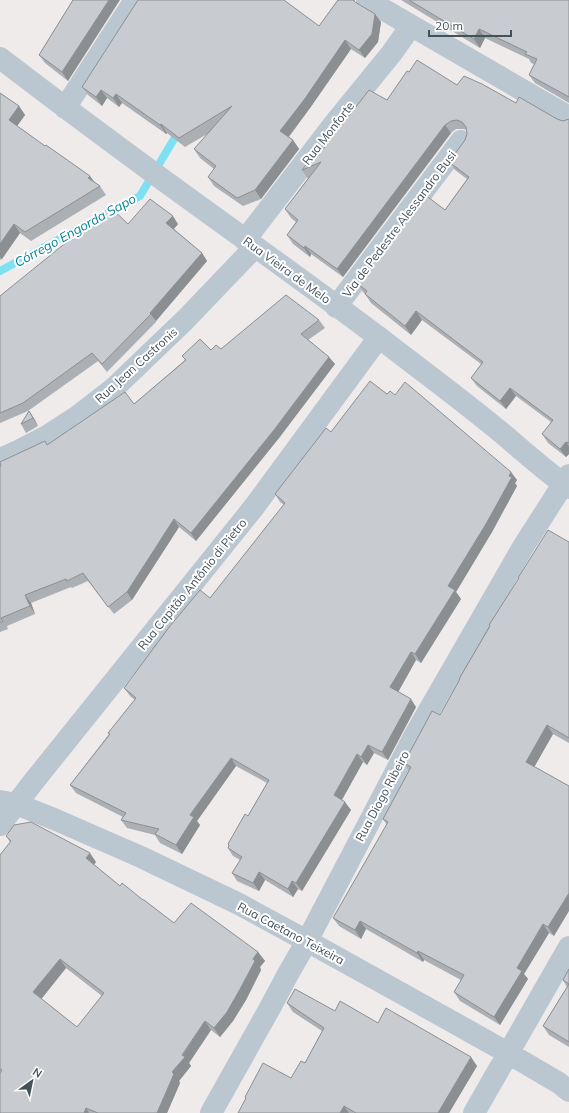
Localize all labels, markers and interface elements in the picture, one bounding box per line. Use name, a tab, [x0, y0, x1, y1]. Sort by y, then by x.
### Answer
scale bar	[429, 12, 511, 38]
text: 20 m	[435, 18, 463, 33]
street label: Rua Monforte	[299, 99, 357, 167]
street label: Via de Pedestre Alessandro Busi	[339, 148, 459, 300]
water label: Córrego Engorda Sapo	[12, 190, 138, 270]
street label: Rua Vieira de Melo	[240, 233, 334, 307]
street label: Rua Jean Castronis	[92, 324, 180, 406]
street label: Rua Capitão Antônio di Pietro	[134, 515, 250, 653]
street label: Rua Diogo Ribeiro	[352, 748, 412, 844]
street label: Rua Caetano Teixeira	[235, 899, 347, 967]
north arrow	[12, 1061, 52, 1101]
text: N	[30, 1064, 45, 1081]

